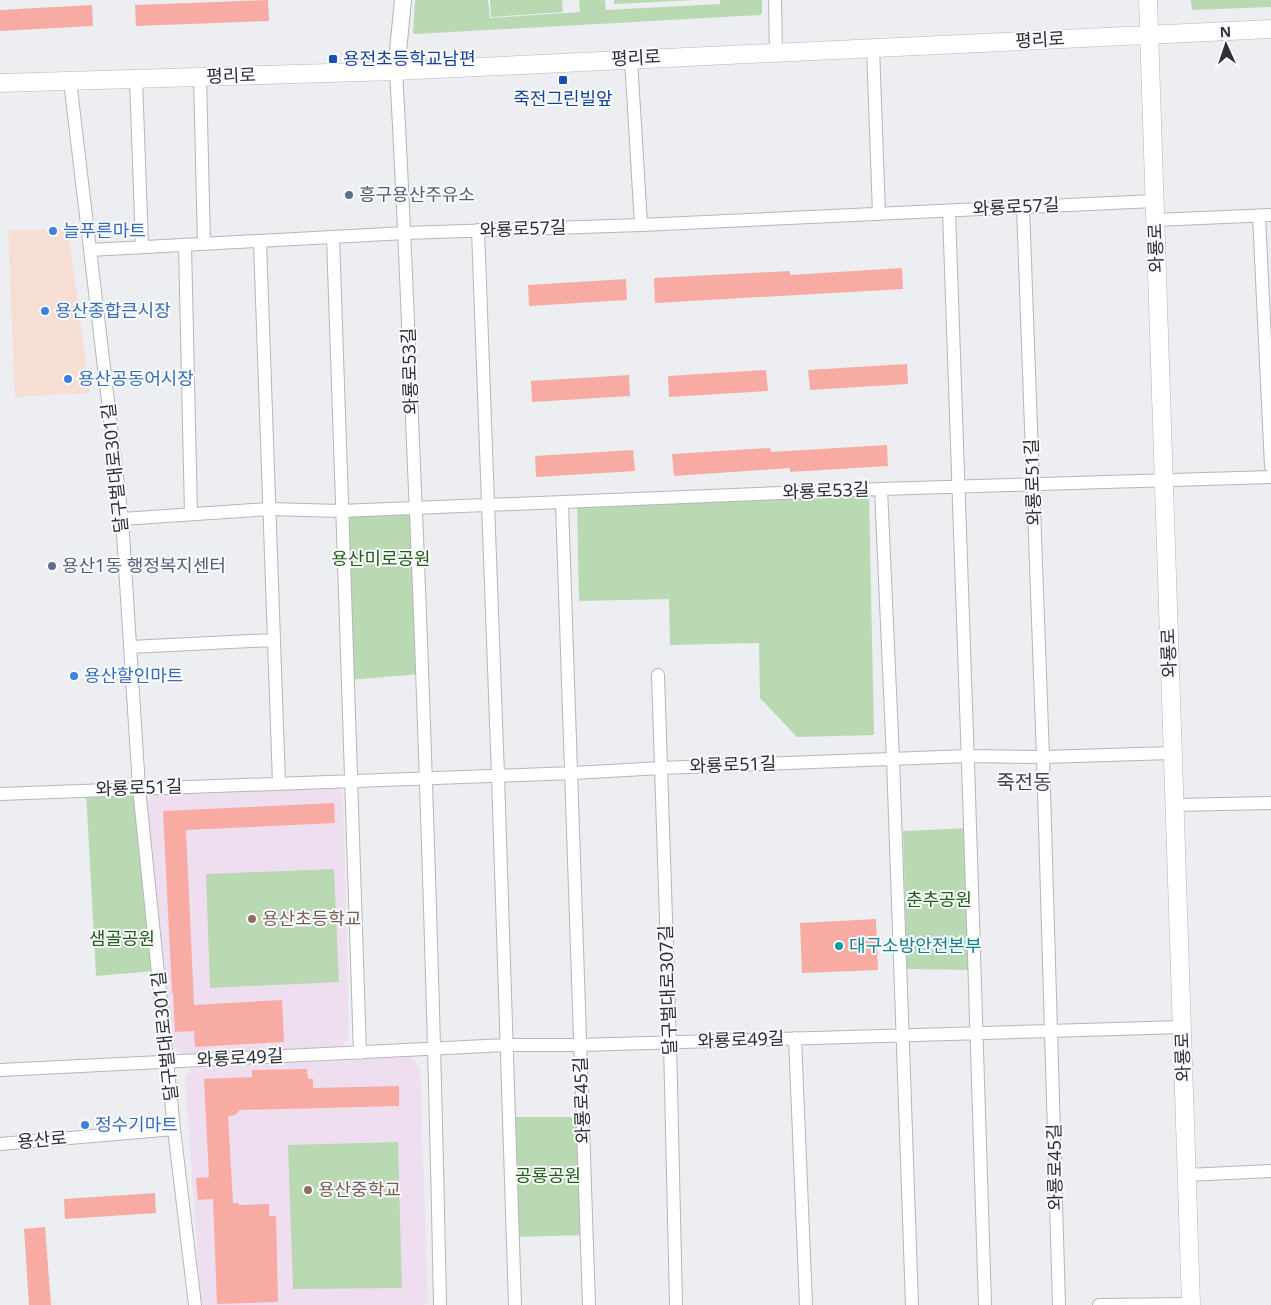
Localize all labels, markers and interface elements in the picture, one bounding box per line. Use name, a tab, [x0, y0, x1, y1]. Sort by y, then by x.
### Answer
north arrow	[1201, 20, 1251, 70]
text: N	[1219, 22, 1231, 41]
street label: 평리로	[1015, 26, 1065, 52]
street label: 평리로	[611, 44, 661, 70]
place label: 용전초등학교남편	[343, 46, 475, 70]
marker: 용전초등학교남편	[327, 53, 339, 65]
street label: 평리로	[206, 62, 256, 88]
marker: 죽전그린빌앞	[557, 74, 569, 86]
place label: 죽전그린빌앞	[513, 86, 613, 110]
place label: 흥구용산주유소	[359, 182, 475, 206]
marker: 흥구용산주유소	[343, 189, 355, 201]
street label: 와룡로57길	[972, 192, 1060, 220]
street label: 와룡로57길	[479, 214, 567, 242]
place label: 늘푸른마트	[63, 218, 146, 242]
street label: 와룡로	[1142, 223, 1168, 273]
marker: 늘푸른마트	[47, 225, 59, 237]
place label: 용산종합큰시장	[55, 298, 171, 322]
marker: 용산종합큰시장	[39, 305, 51, 317]
street label: 와룡로53길	[395, 327, 423, 415]
place label: 용산공동어시장	[78, 366, 194, 390]
marker: 용산공동어시장	[62, 373, 74, 385]
street label: 달구벌대로301길	[95, 402, 133, 534]
street label: 와룡로51길	[1018, 438, 1046, 526]
street label: 와룡로53길	[782, 476, 870, 504]
park label: 용산미로공원	[331, 546, 431, 570]
place label: 용산1동 행정복지센터	[62, 553, 226, 577]
marker: 용산1동 행정복지센터	[46, 560, 58, 572]
street label: 와룡로	[1155, 628, 1181, 678]
place label: 용산할인마트	[84, 663, 183, 687]
marker: 용산할인마트	[68, 670, 80, 682]
street label: 와룡로51길	[689, 750, 777, 778]
district label: 죽전동	[996, 768, 1052, 795]
street label: 와룡로51길	[95, 773, 183, 801]
park label: 춘추공원	[906, 887, 972, 911]
place label: 용산초등학교	[262, 906, 361, 930]
marker: 용산초등학교	[246, 913, 258, 925]
street label: 달구벌대로307길	[653, 925, 681, 1056]
park label: 샘골공원	[89, 926, 155, 950]
place label: 대구소방안전본부	[849, 933, 981, 957]
marker: 대구소방안전본부	[833, 940, 845, 952]
street label: 달구벌대로301길	[145, 970, 183, 1102]
street label: 와룡로49길	[697, 1025, 785, 1053]
street label: 와룡로	[1169, 1032, 1195, 1082]
street label: 와룡로49길	[196, 1043, 284, 1071]
street label: 와룡로45길	[567, 1056, 595, 1144]
place label: 정수기마트	[95, 1112, 178, 1136]
marker: 정수기마트	[79, 1119, 91, 1131]
street label: 와룡로45길	[1041, 1123, 1067, 1211]
street label: 용산로	[16, 1125, 68, 1153]
park label: 공룡공원	[515, 1163, 581, 1187]
place label: 용산중학교	[318, 1177, 401, 1201]
marker: 용산중학교	[302, 1184, 314, 1196]

